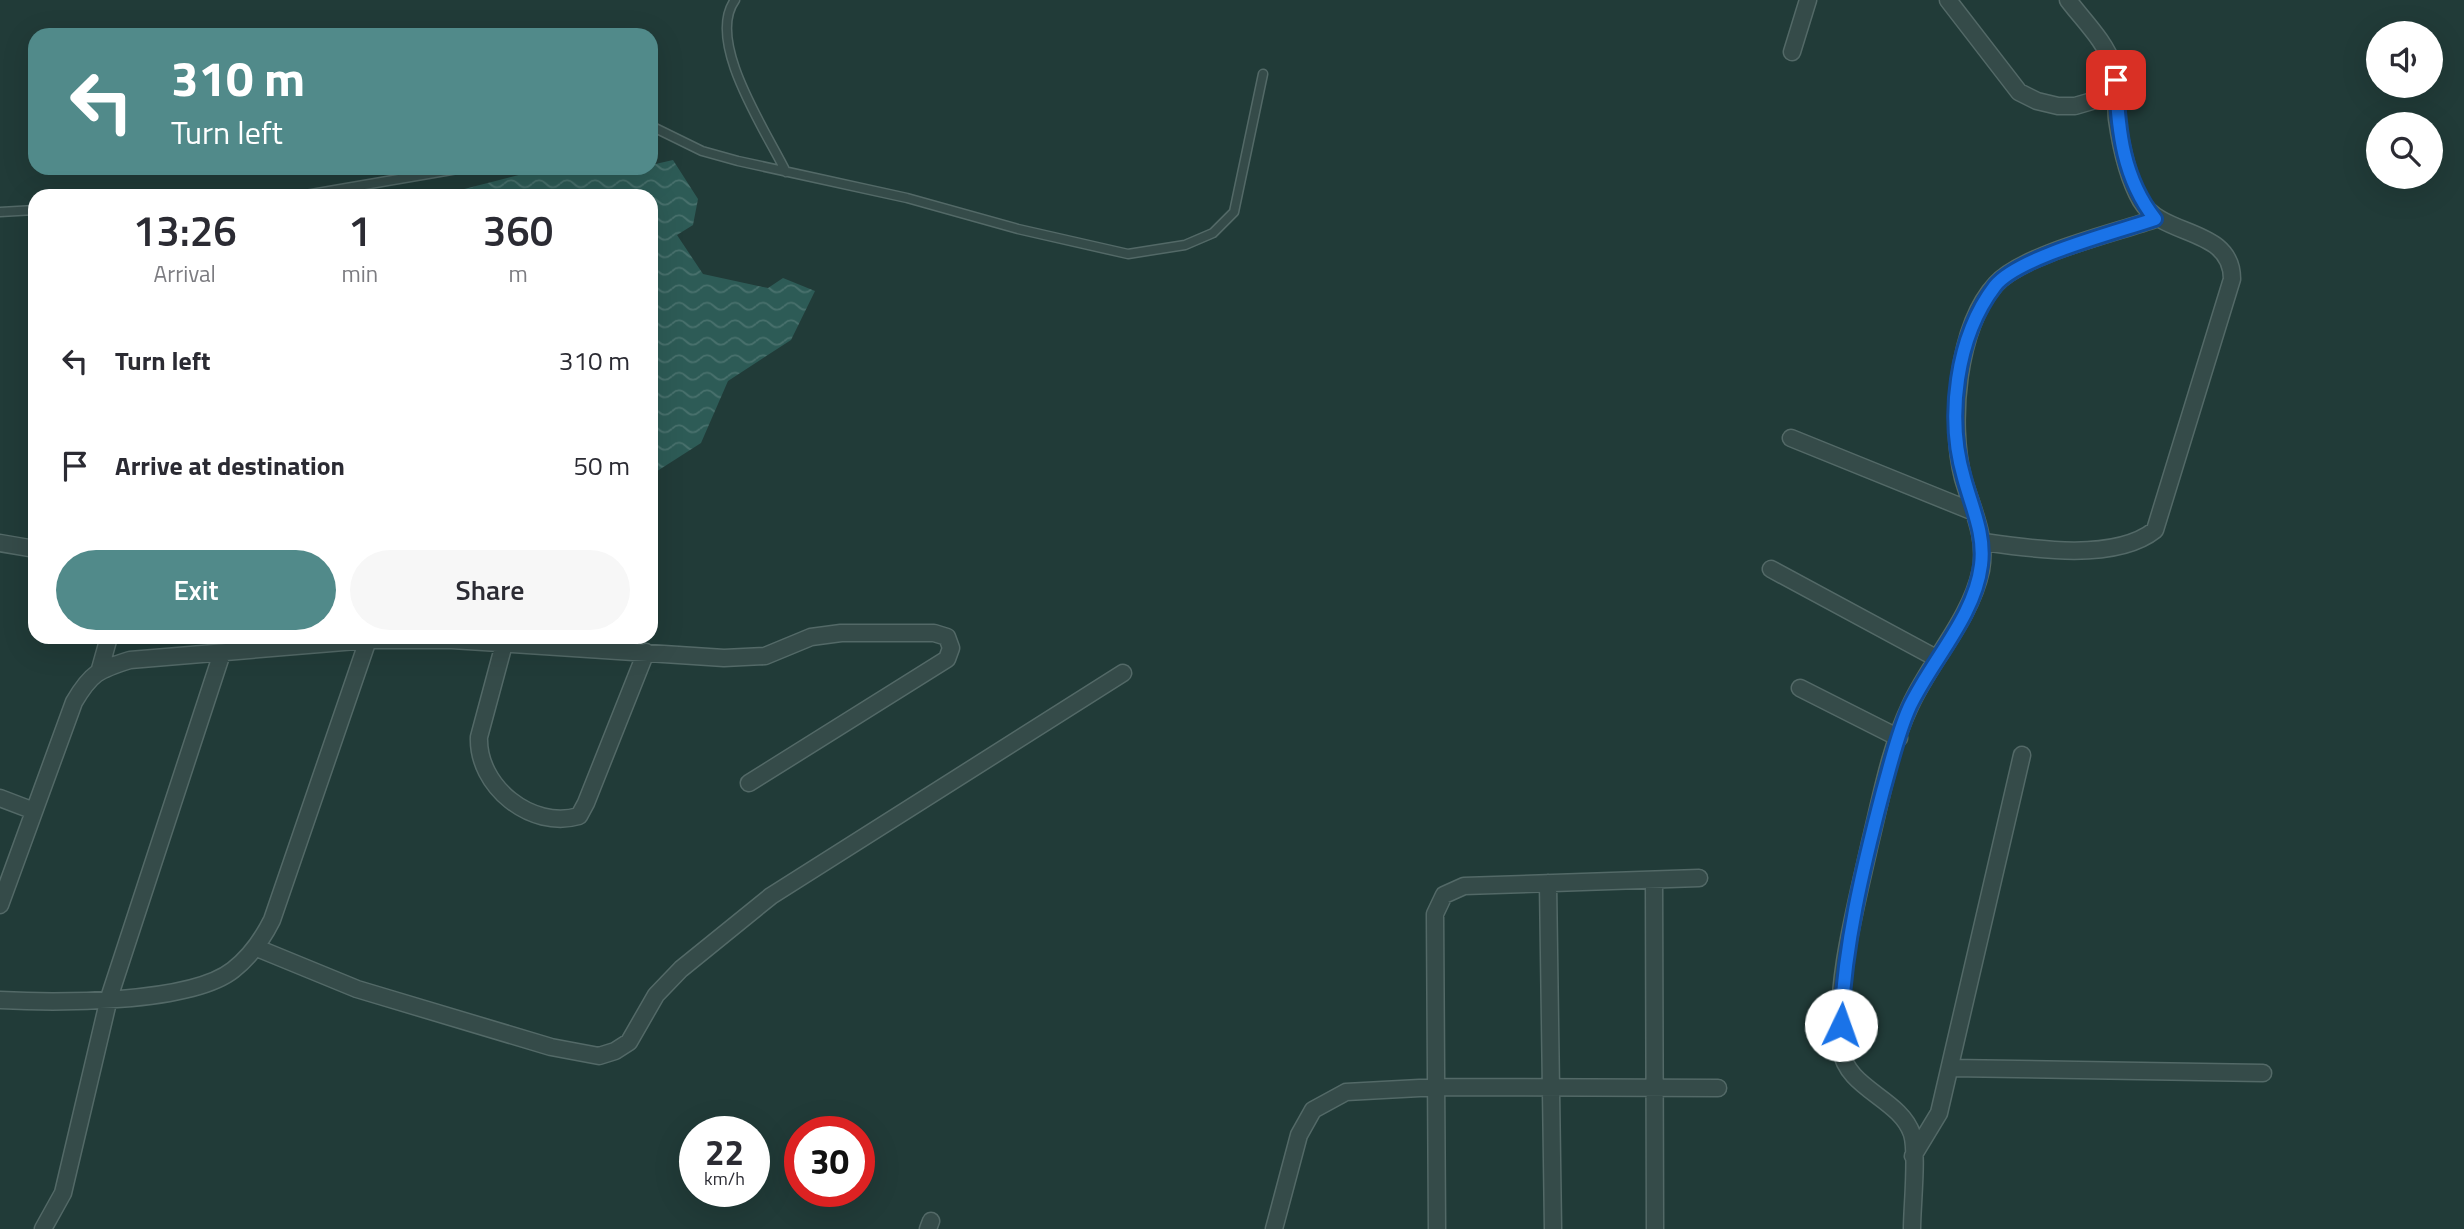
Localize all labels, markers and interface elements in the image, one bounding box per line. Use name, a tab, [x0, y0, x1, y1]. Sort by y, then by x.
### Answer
map controls	[2366, 21, 2443, 189]
button: sound	[2366, 21, 2443, 98]
text: 310 m	[171, 40, 305, 115]
pin	[2086, 50, 2146, 110]
icon: left	[56, 56, 147, 147]
icon: arrive	[2097, 61, 2135, 99]
text: Turn left	[171, 108, 283, 156]
button: search	[2366, 112, 2443, 189]
text: 13:26	[133, 198, 237, 262]
text: 1	[348, 198, 372, 262]
text: 360	[483, 198, 553, 262]
text: Arrival	[154, 256, 216, 291]
text: min	[341, 256, 378, 291]
text: m	[508, 256, 528, 291]
text: Turn left	[115, 341, 210, 380]
text: 310 m	[559, 341, 630, 380]
icon: left	[56, 342, 94, 380]
text: Arrive at destination	[115, 446, 345, 485]
text: 50 m	[573, 446, 630, 485]
icon: arrive	[56, 447, 94, 485]
button: Exit	[56, 550, 336, 630]
button: Share	[350, 550, 630, 630]
position arrow	[1804, 988, 1878, 1062]
speed limit sign: 30	[784, 1116, 875, 1207]
text: 22	[705, 1125, 744, 1179]
text: km/h	[704, 1165, 745, 1192]

